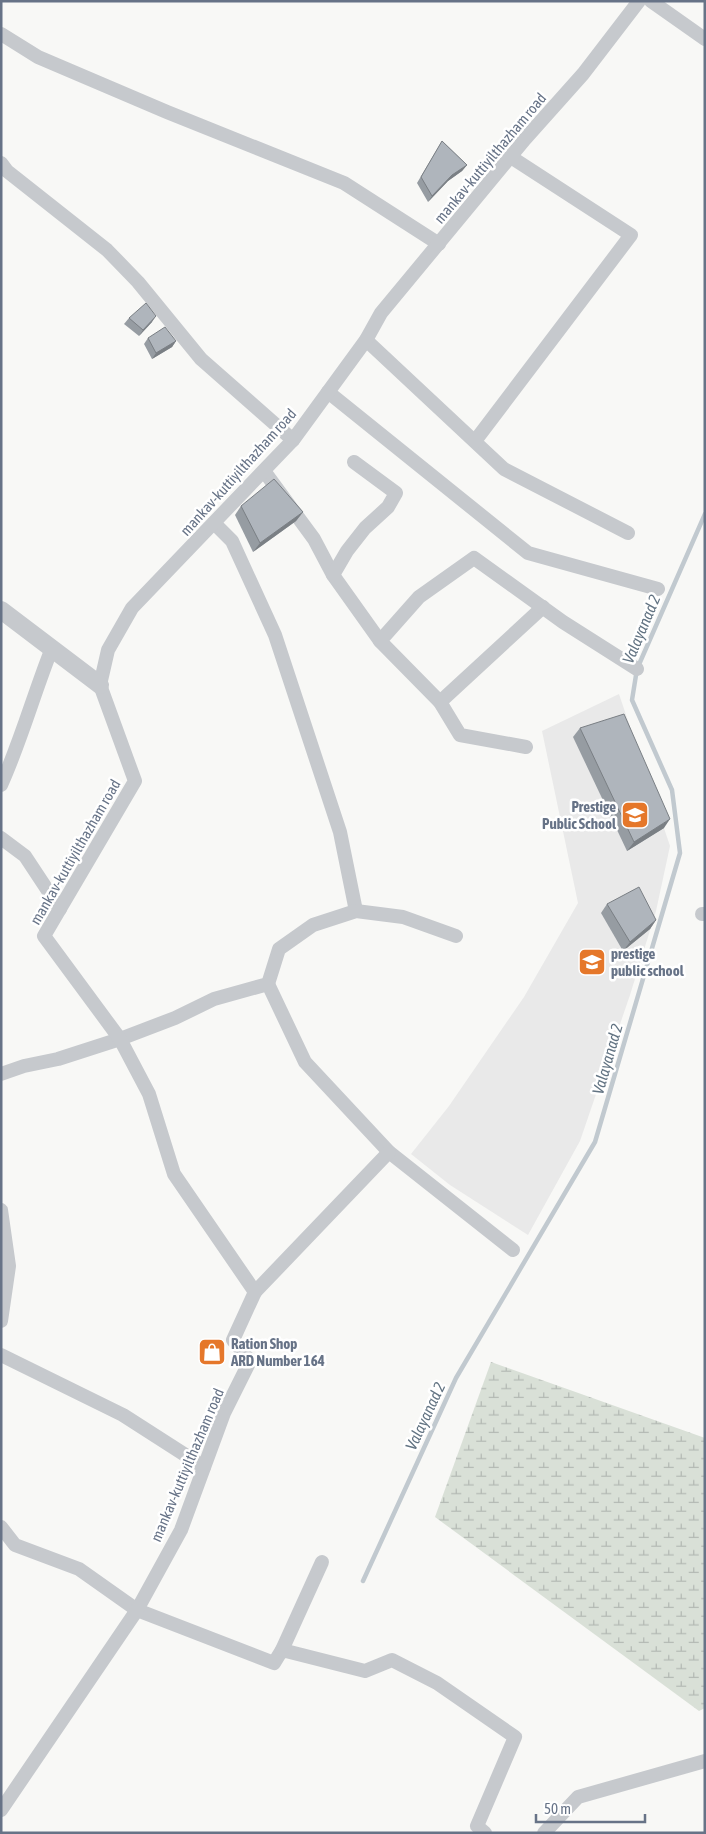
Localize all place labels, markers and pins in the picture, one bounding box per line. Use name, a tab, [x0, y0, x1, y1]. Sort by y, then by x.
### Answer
place label: Prestige Public School	[542, 798, 617, 832]
school or university icon: Prestige Public School	[620, 800, 650, 830]
place label: prestige public school	[611, 945, 685, 979]
school or university icon: prestige public school	[577, 947, 607, 977]
place label: Ration Shop ARD Number 164	[230, 1335, 325, 1369]
shop icon: Ration Shop ARD Number 164	[197, 1337, 227, 1367]

